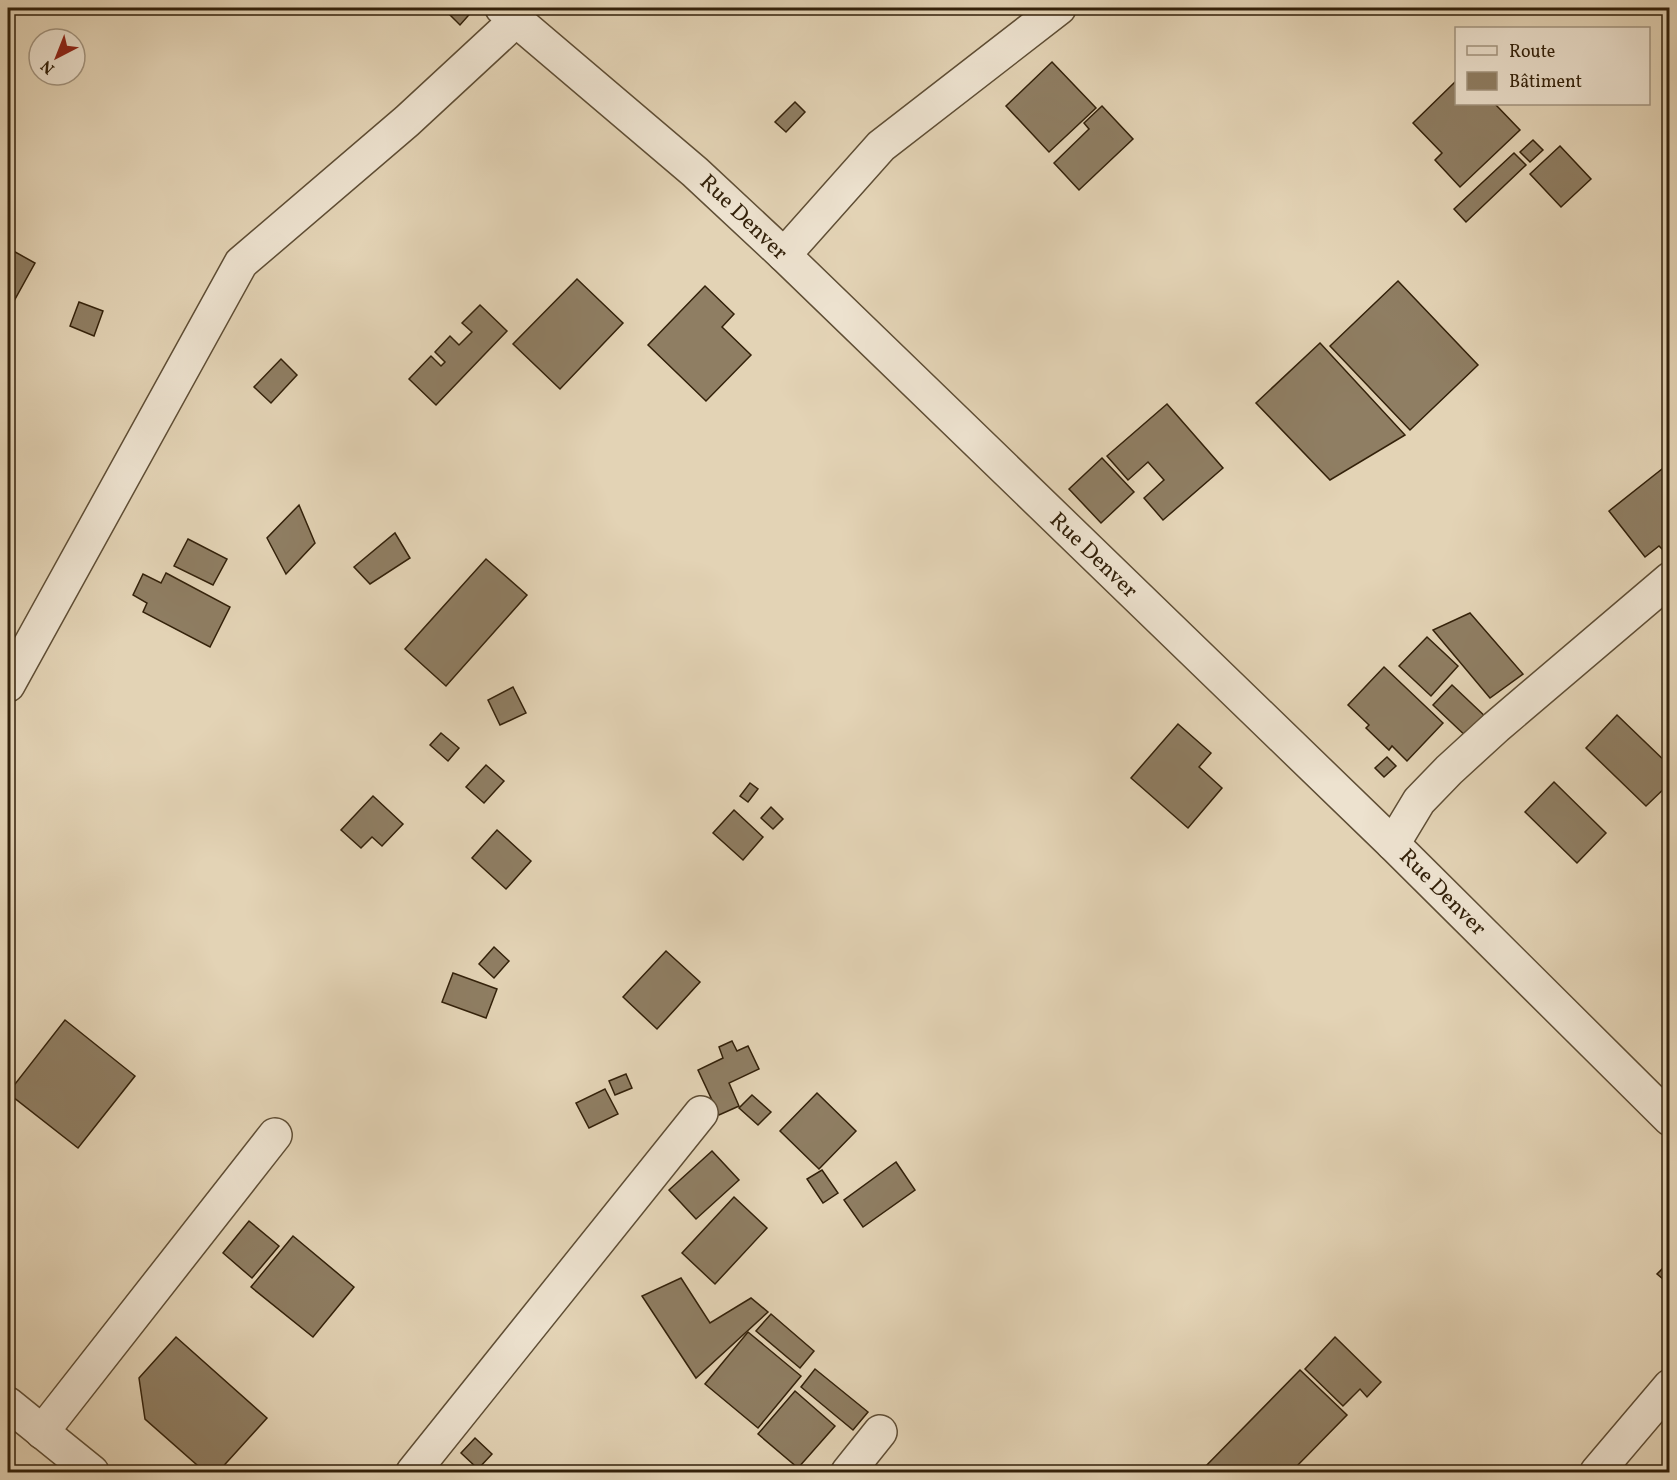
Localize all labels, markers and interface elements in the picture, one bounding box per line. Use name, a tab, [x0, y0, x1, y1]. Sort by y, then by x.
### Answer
north arrow	[27, 27, 87, 87]
legend	[1455, 27, 1650, 105]
text: Route	[1509, 40, 1555, 65]
text: N	[36, 54, 60, 79]
text: Bâtiment	[1509, 70, 1582, 95]
street label: Rue Denver	[692, 168, 794, 268]
street label: Rue Denver	[1042, 506, 1144, 606]
street label: Rue Denver	[1391, 842, 1493, 944]

